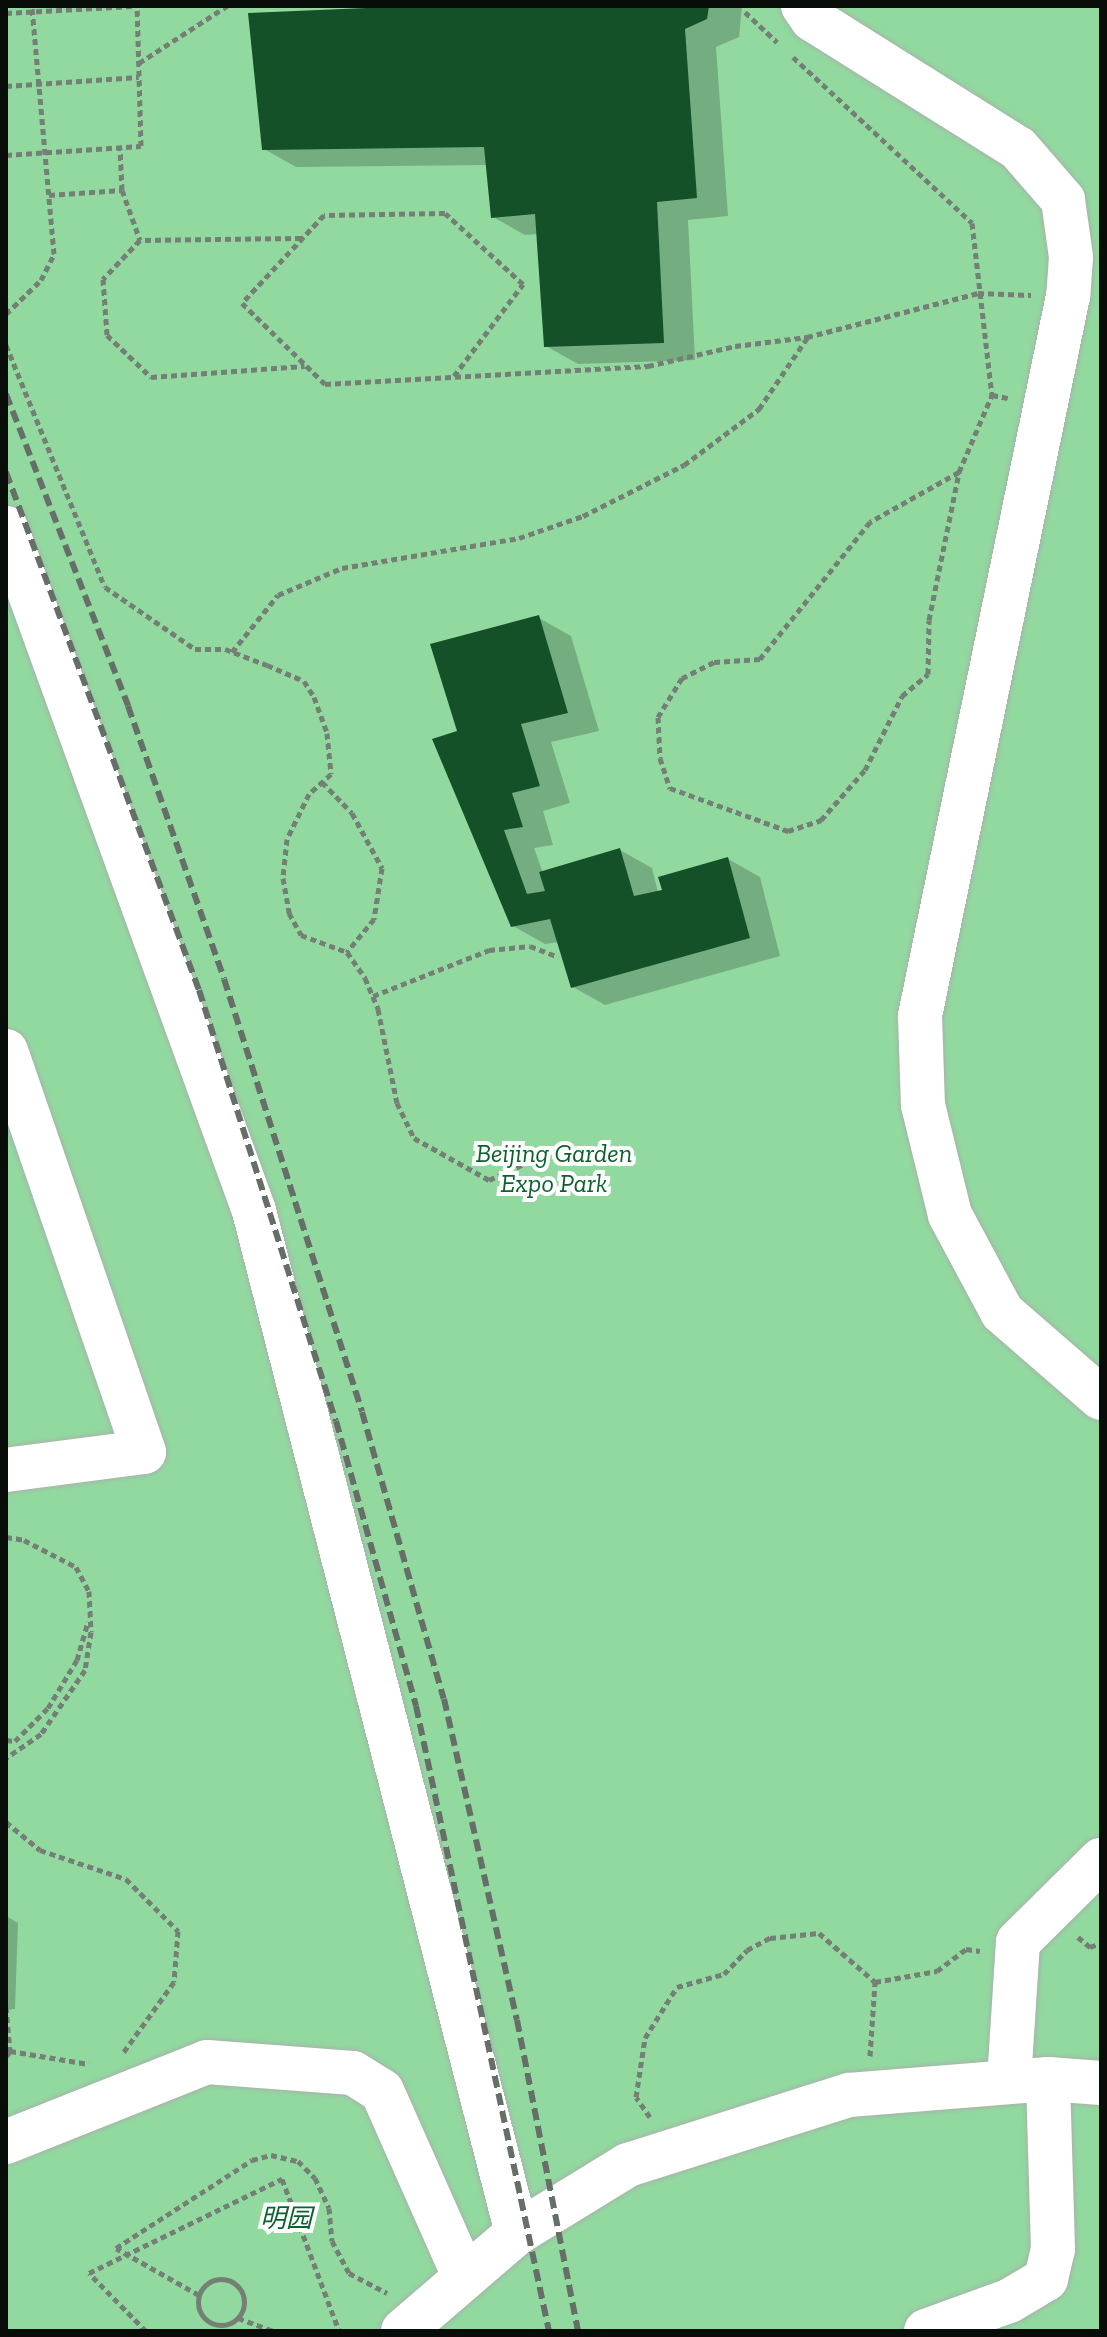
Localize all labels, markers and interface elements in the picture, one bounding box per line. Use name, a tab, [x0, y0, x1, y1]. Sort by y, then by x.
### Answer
park label: Beijing Garden Expo Park	[476, 1138, 632, 1200]
park label: 明园	[260, 2203, 312, 2235]

